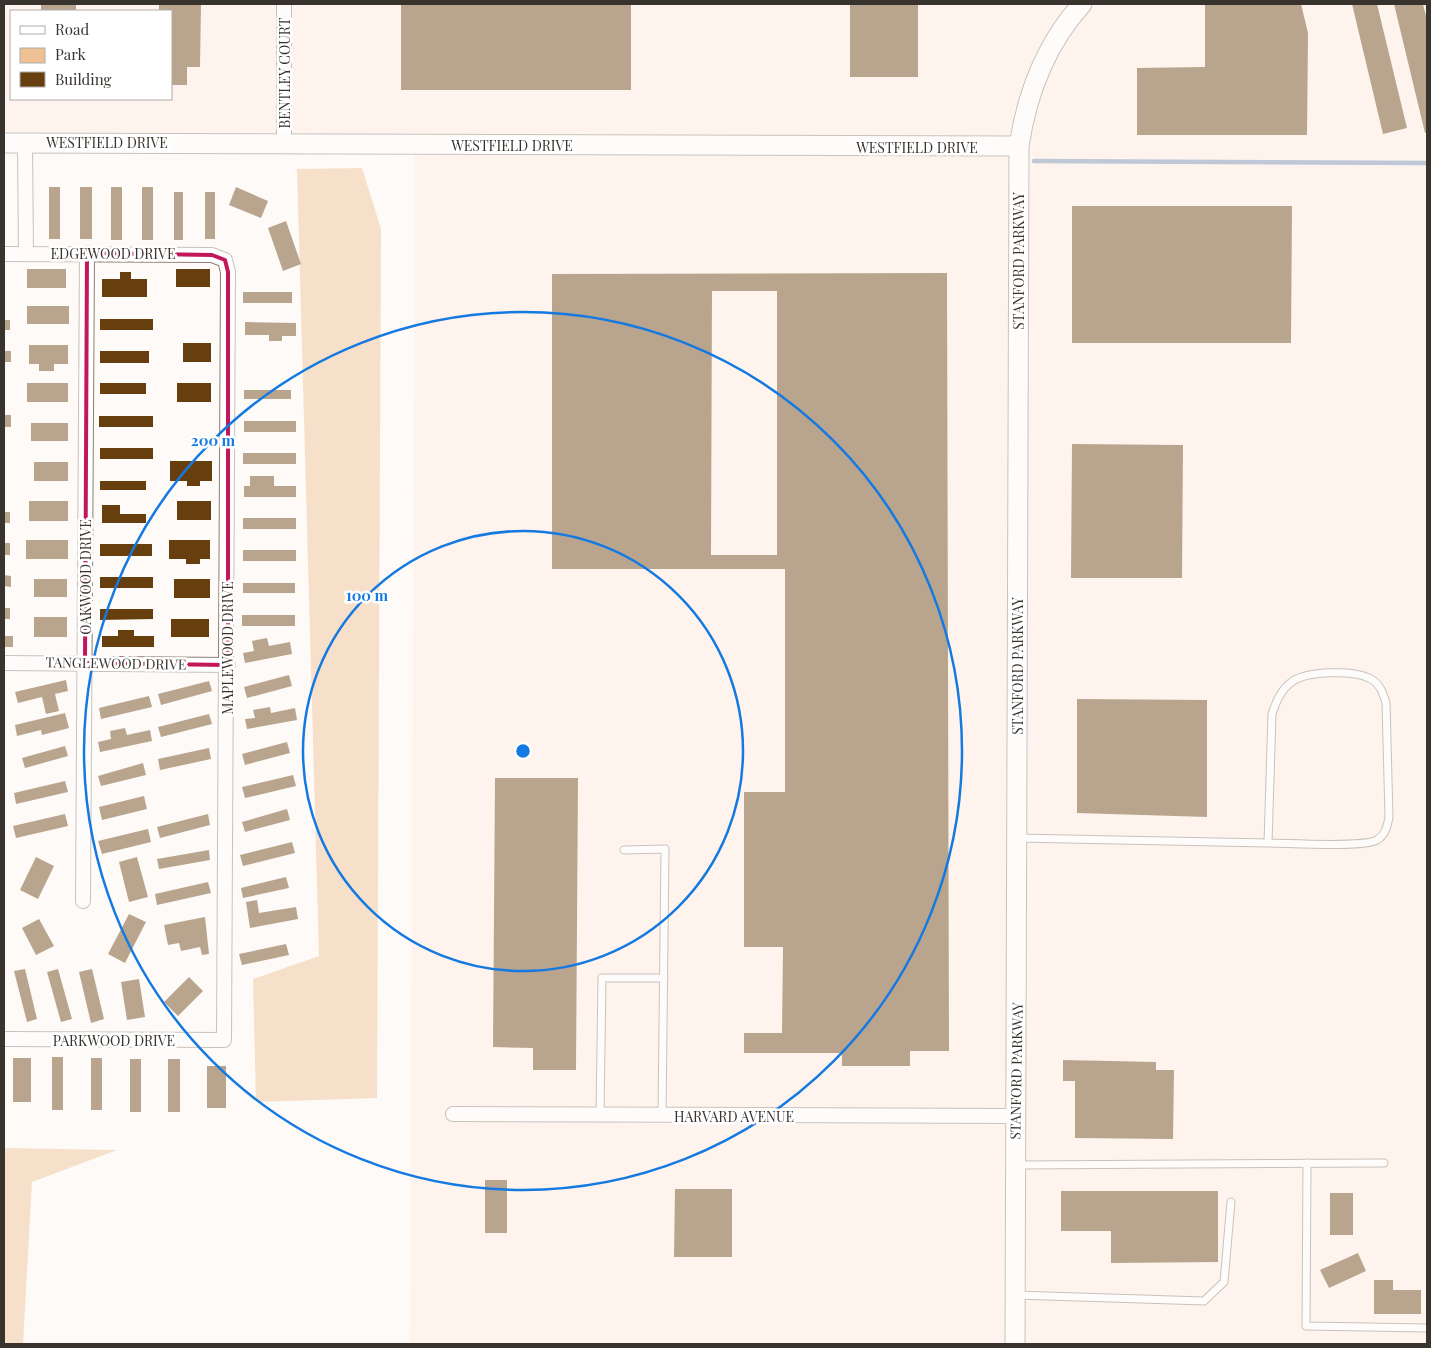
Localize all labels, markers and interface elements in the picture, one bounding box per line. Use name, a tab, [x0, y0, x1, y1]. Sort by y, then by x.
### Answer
legend	[10, 10, 172, 100]
street label: BENTLEY COURT	[275, 17, 294, 128]
text: Road	[55, 19, 89, 39]
text: Park	[55, 44, 87, 64]
text: Building	[55, 69, 112, 89]
street label: WESTFIELD DRIVE	[45, 133, 168, 152]
street label: WESTFIELD DRIVE	[450, 136, 573, 155]
street label: WESTFIELD DRIVE	[855, 138, 978, 157]
street label: STANFORD PARKWAY	[1009, 192, 1028, 330]
street label: EDGEWOOD DRIVE	[51, 244, 175, 263]
text: 200 m	[191, 430, 236, 450]
street label: OAKWOOD DRIVE	[76, 519, 95, 635]
street label: MAPLEWOOD DRIVE	[218, 581, 237, 715]
text: 100 m	[346, 585, 389, 605]
street label: STANFORD PARKWAY	[1008, 597, 1027, 735]
street label: TANGLEWOOD DRIVE	[45, 652, 187, 674]
centre of rings	[514, 742, 532, 760]
street label: STANFORD PARKWAY	[1005, 1001, 1027, 1140]
street label: PARKWOOD DRIVE	[53, 1031, 175, 1050]
street label: HARVARD AVENUE	[674, 1107, 794, 1126]

